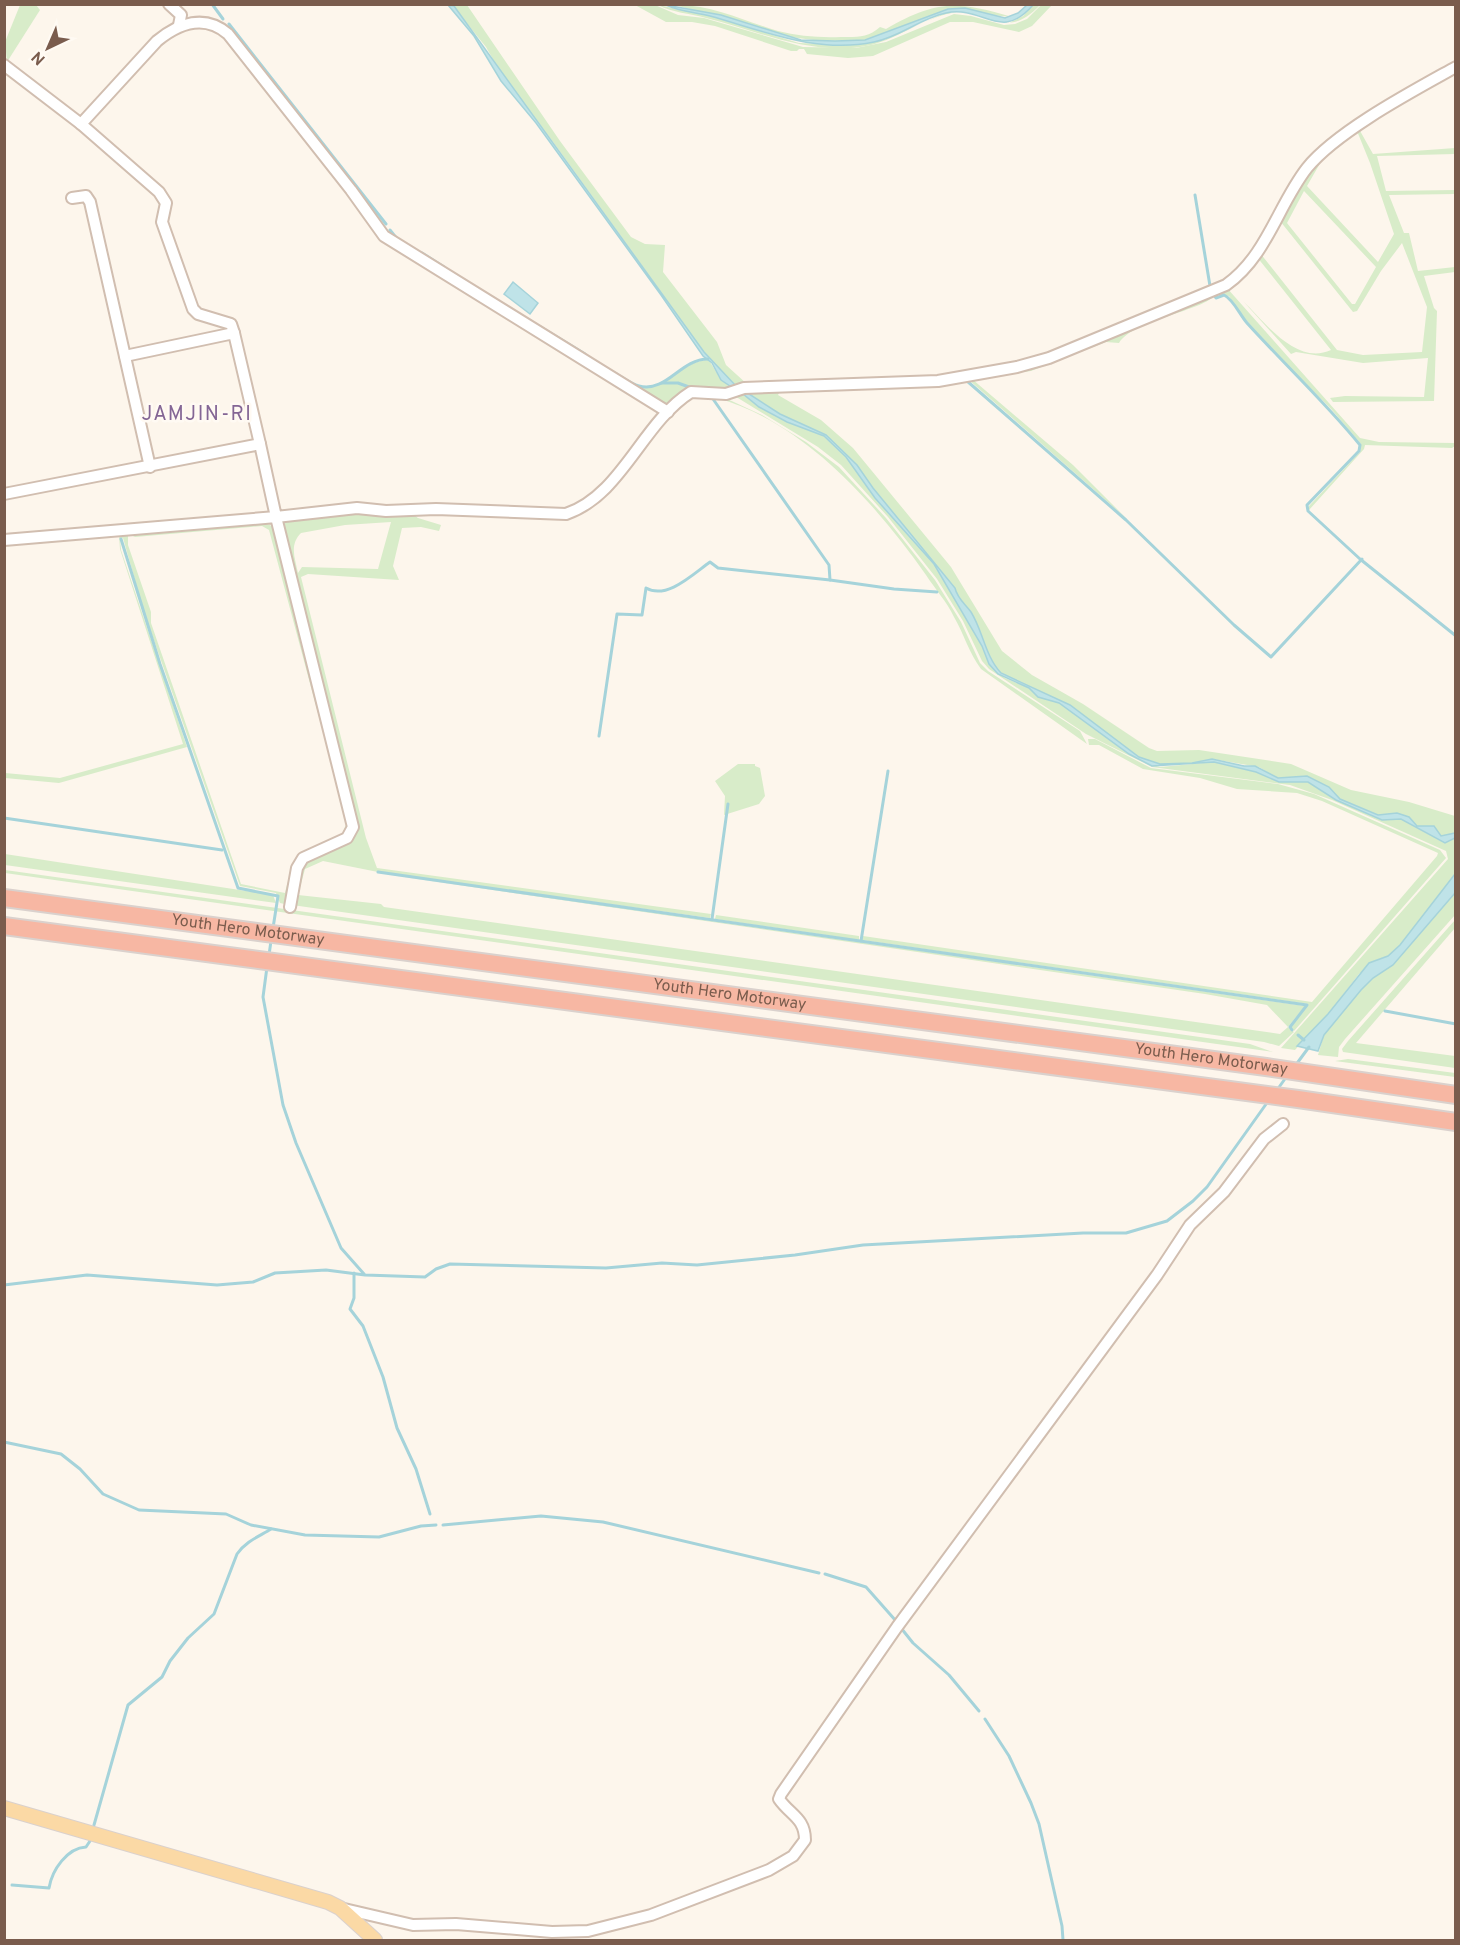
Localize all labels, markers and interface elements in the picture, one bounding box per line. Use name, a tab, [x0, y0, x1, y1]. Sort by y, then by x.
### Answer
north arrow	[18, 18, 78, 78]
text: N	[28, 46, 50, 69]
district label: JAMJIN-RI	[142, 402, 253, 428]
street label: Youth Hero Motorway	[170, 910, 326, 951]
street label: Youth Hero Motorway	[652, 975, 807, 1015]
street label: Youth Hero Motorway	[1133, 1039, 1289, 1080]

